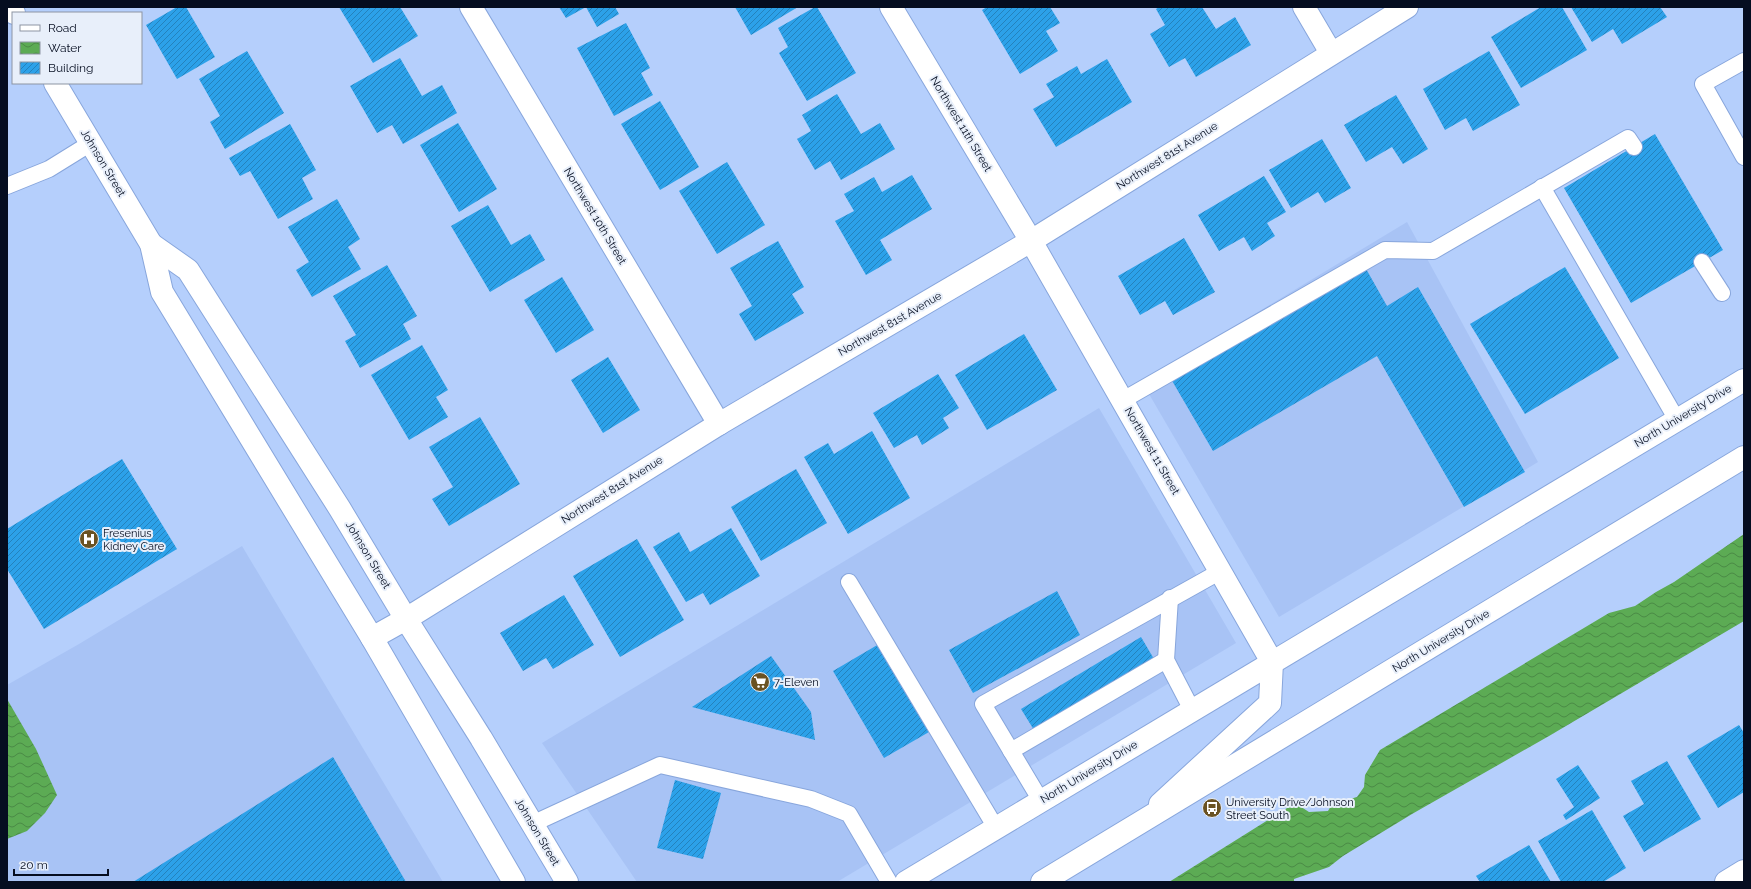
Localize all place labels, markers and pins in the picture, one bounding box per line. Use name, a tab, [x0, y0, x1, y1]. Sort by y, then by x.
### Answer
place label: Fresenius Kidney Care	[103, 527, 165, 553]
hospital icon: Fresenius Kidney Care	[78, 528, 100, 550]
supermarket icon: 7-Eleven	[749, 671, 771, 693]
place label: 7-Eleven	[774, 676, 819, 689]
place label: University Drive/Johnson Street South	[1226, 796, 1354, 822]
bus stop icon: University Drive/Johnson Street South	[1201, 797, 1223, 819]

